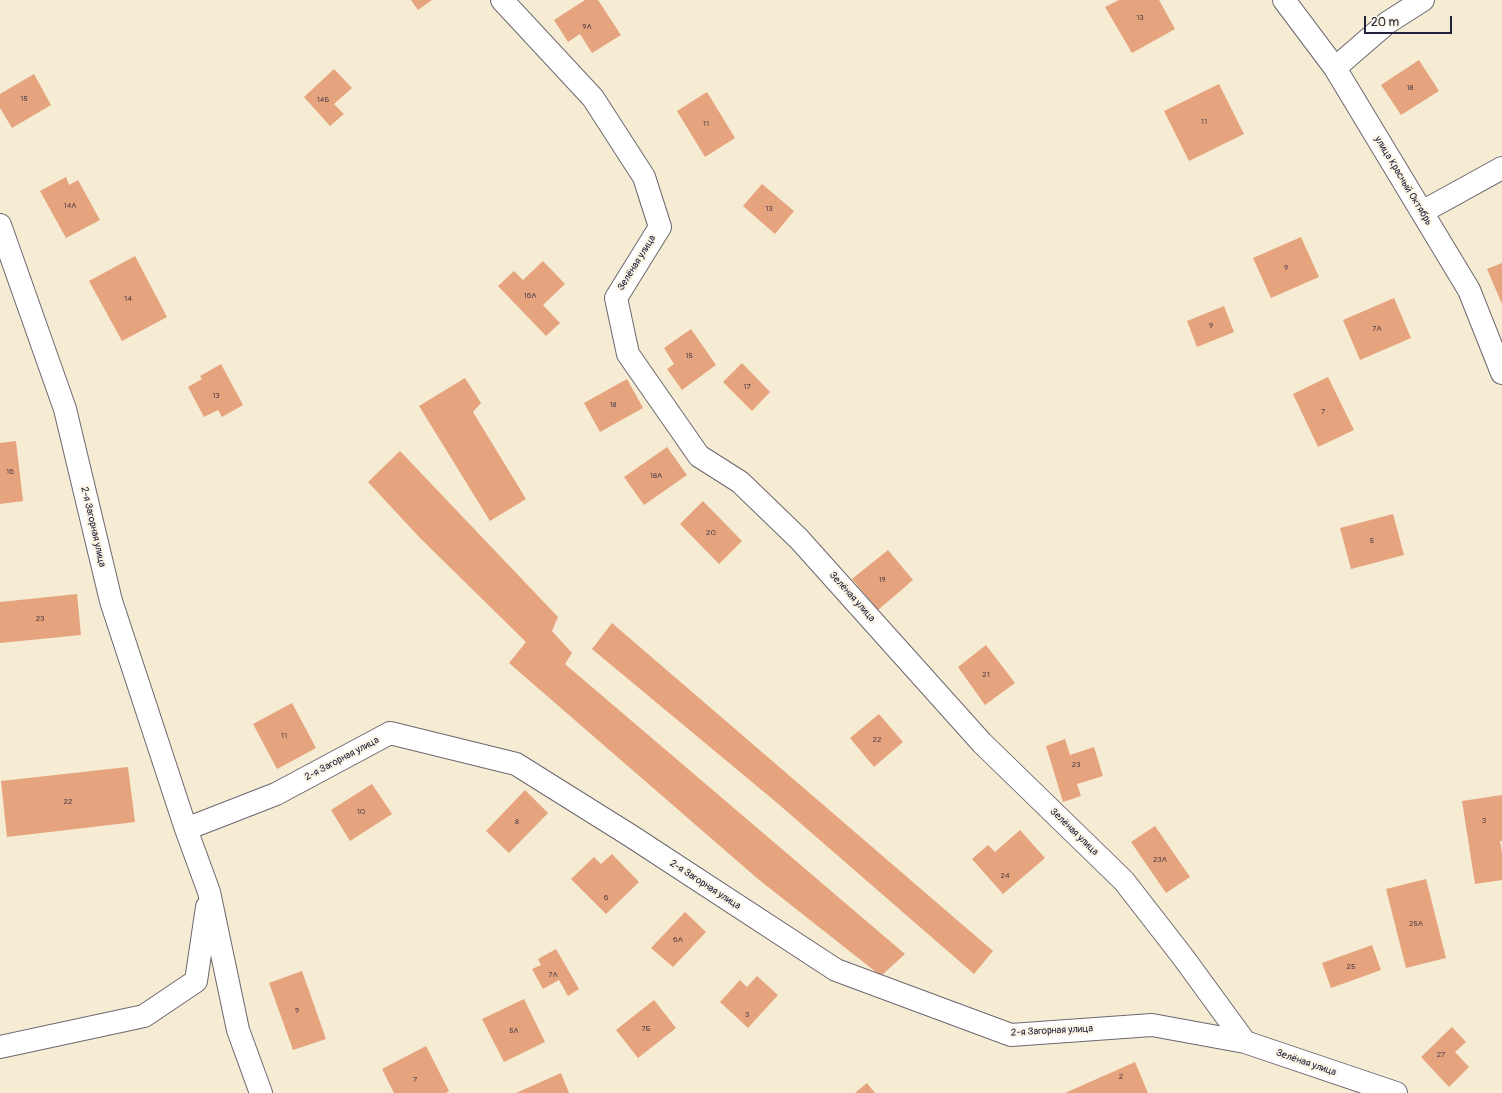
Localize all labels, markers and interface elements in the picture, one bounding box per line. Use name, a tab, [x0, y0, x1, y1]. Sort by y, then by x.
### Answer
scale bar	[1366, 8, 1454, 34]
house number: 13	[1136, 13, 1144, 23]
text: 20 m	[1371, 15, 1399, 30]
house number: 9А	[582, 22, 592, 32]
house number: 18	[1406, 83, 1414, 93]
house number: 15	[20, 94, 28, 104]
house number: 14Б	[317, 95, 329, 105]
house number: 11	[1201, 117, 1207, 127]
house number: 11	[703, 119, 709, 129]
street label: улица Красный Октябрь	[1372, 134, 1434, 228]
house number: 14А	[64, 201, 76, 211]
house number: 13	[765, 204, 773, 214]
street label: Зелёная улица	[615, 233, 659, 293]
house number: 9	[1284, 263, 1288, 273]
house number: 16А	[524, 291, 536, 301]
house number: 14	[124, 294, 132, 304]
house number: 9	[1209, 321, 1213, 331]
house number: 7А	[1372, 324, 1382, 334]
house number: 15	[685, 351, 693, 361]
house number: 17	[743, 382, 751, 392]
house number: 13	[212, 391, 220, 401]
house number: 18	[609, 400, 617, 410]
house number: 7	[1321, 407, 1325, 417]
house number: 16	[6, 467, 14, 477]
house number: 18А	[650, 471, 662, 481]
street label: 2-я Загорная улица	[78, 486, 108, 568]
house number: 20	[706, 528, 716, 538]
house number: 5	[1370, 536, 1374, 546]
street label: Зелёная улица	[826, 570, 878, 624]
house number: 19	[878, 575, 886, 585]
house number: 23	[36, 614, 44, 624]
house number: 21	[982, 670, 990, 680]
house number: 11	[281, 731, 287, 741]
street label: 2-я Загорная улица	[303, 734, 381, 784]
house number: 22	[873, 735, 881, 745]
house number: 23	[1072, 760, 1080, 770]
house number: 22	[64, 797, 72, 807]
street label: Зелёная улица	[1047, 806, 1101, 858]
house number: 10	[357, 807, 365, 817]
house number: 3	[1482, 816, 1486, 826]
house number: 8	[515, 817, 519, 827]
house number: 23А	[1153, 855, 1167, 865]
street label: 2-я Загорная улица	[667, 858, 743, 912]
house number: 24	[1000, 871, 1010, 881]
house number: 6	[604, 893, 608, 903]
house number: 25А	[1409, 919, 1423, 929]
house number: 6А	[673, 935, 683, 945]
house number: 25	[1347, 962, 1355, 972]
house number: 7А	[548, 970, 558, 980]
house number: 9	[295, 1006, 299, 1016]
house number: 3	[745, 1010, 749, 1020]
street label: 2-я Загорная улица	[1011, 1023, 1093, 1039]
house number: 7Б	[641, 1024, 651, 1034]
house number: 5А	[509, 1026, 519, 1036]
street label: Зелёная улица	[1274, 1047, 1338, 1079]
house number: 27	[1437, 1050, 1445, 1060]
house number: 2	[1119, 1072, 1123, 1082]
house number: 7	[413, 1075, 417, 1085]

